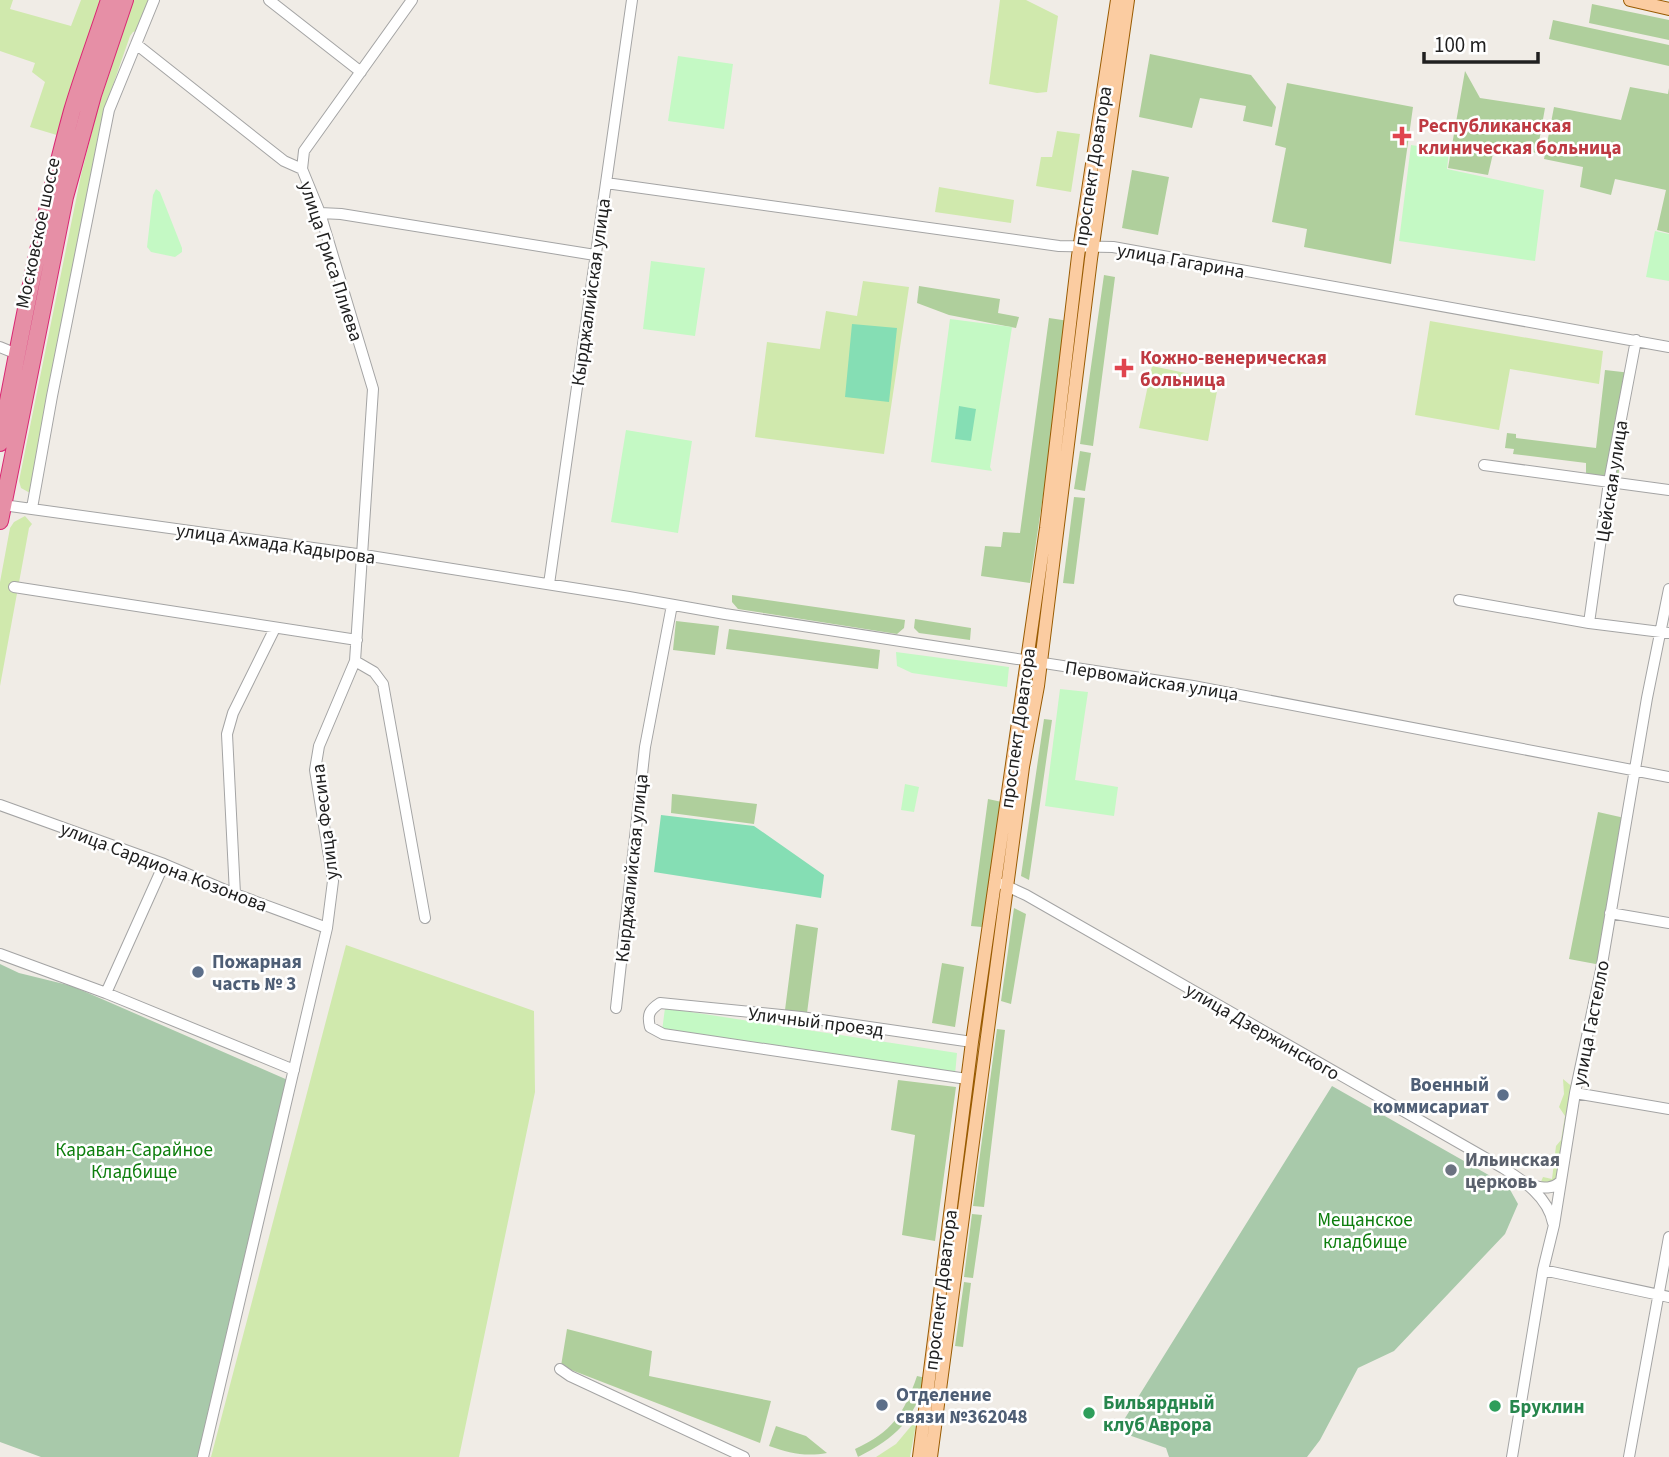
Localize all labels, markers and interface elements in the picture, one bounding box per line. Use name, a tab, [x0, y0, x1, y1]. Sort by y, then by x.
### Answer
scale bar	[1424, 21, 1538, 65]
text: 100 m	[1434, 30, 1487, 60]
street label: проспект Доватора	[1067, 84, 1119, 248]
place label: Республиканская клиническая больница	[1418, 113, 1622, 162]
marker: Республиканская клиническая больница	[1392, 126, 1412, 146]
street label: Московское шоссе	[9, 155, 68, 311]
street label: улица Гриса Плиева	[292, 178, 369, 345]
street label: Кырджалийская улица	[565, 197, 618, 388]
street label: улица Гагарина	[1115, 237, 1247, 286]
place label: Кожно-венерическая больница	[1140, 345, 1327, 394]
marker: Кожно-венерическая больница	[1114, 358, 1134, 378]
street label: Цейская улица	[1590, 418, 1635, 544]
street label: улица Ахмада Кадырова	[174, 517, 377, 572]
street label: проспект Доватора	[994, 646, 1043, 810]
street label: Первомайская улица	[1063, 654, 1240, 709]
street label: улица Фесина	[305, 762, 346, 881]
street label: Кырджалийская улица	[609, 773, 656, 964]
street label: улица Сардиона Козонова	[56, 815, 271, 919]
place label: Пожарная часть № 3	[212, 949, 302, 998]
street label: улица Гастелло	[1566, 958, 1617, 1089]
marker: Пожарная часть № 3	[190, 964, 206, 980]
street label: улица Дзержинского	[1180, 977, 1344, 1088]
street label: Уличный проезд	[746, 1001, 885, 1044]
place label: Военный коммисариат	[1373, 1072, 1489, 1121]
marker: Военный коммисариат	[1495, 1087, 1511, 1103]
park label: Караван-Сарайное Кладбище	[55, 1137, 213, 1186]
place label: Ильинская церковь	[1465, 1147, 1560, 1196]
marker: Ильинская церковь	[1443, 1162, 1459, 1178]
park label: Мещанское кладбище	[1317, 1207, 1413, 1256]
street label: проспект Доватора	[918, 1208, 965, 1372]
place label: Отделение связи №362048	[896, 1382, 1028, 1431]
place label: Бильярдный клуб Аврора	[1103, 1390, 1215, 1439]
place label: Бруклин	[1509, 1394, 1584, 1421]
marker: Отделение связи №362048	[874, 1397, 890, 1413]
marker: Бруклин	[1487, 1398, 1503, 1414]
marker: Бильярдный клуб Аврора	[1081, 1405, 1097, 1421]

